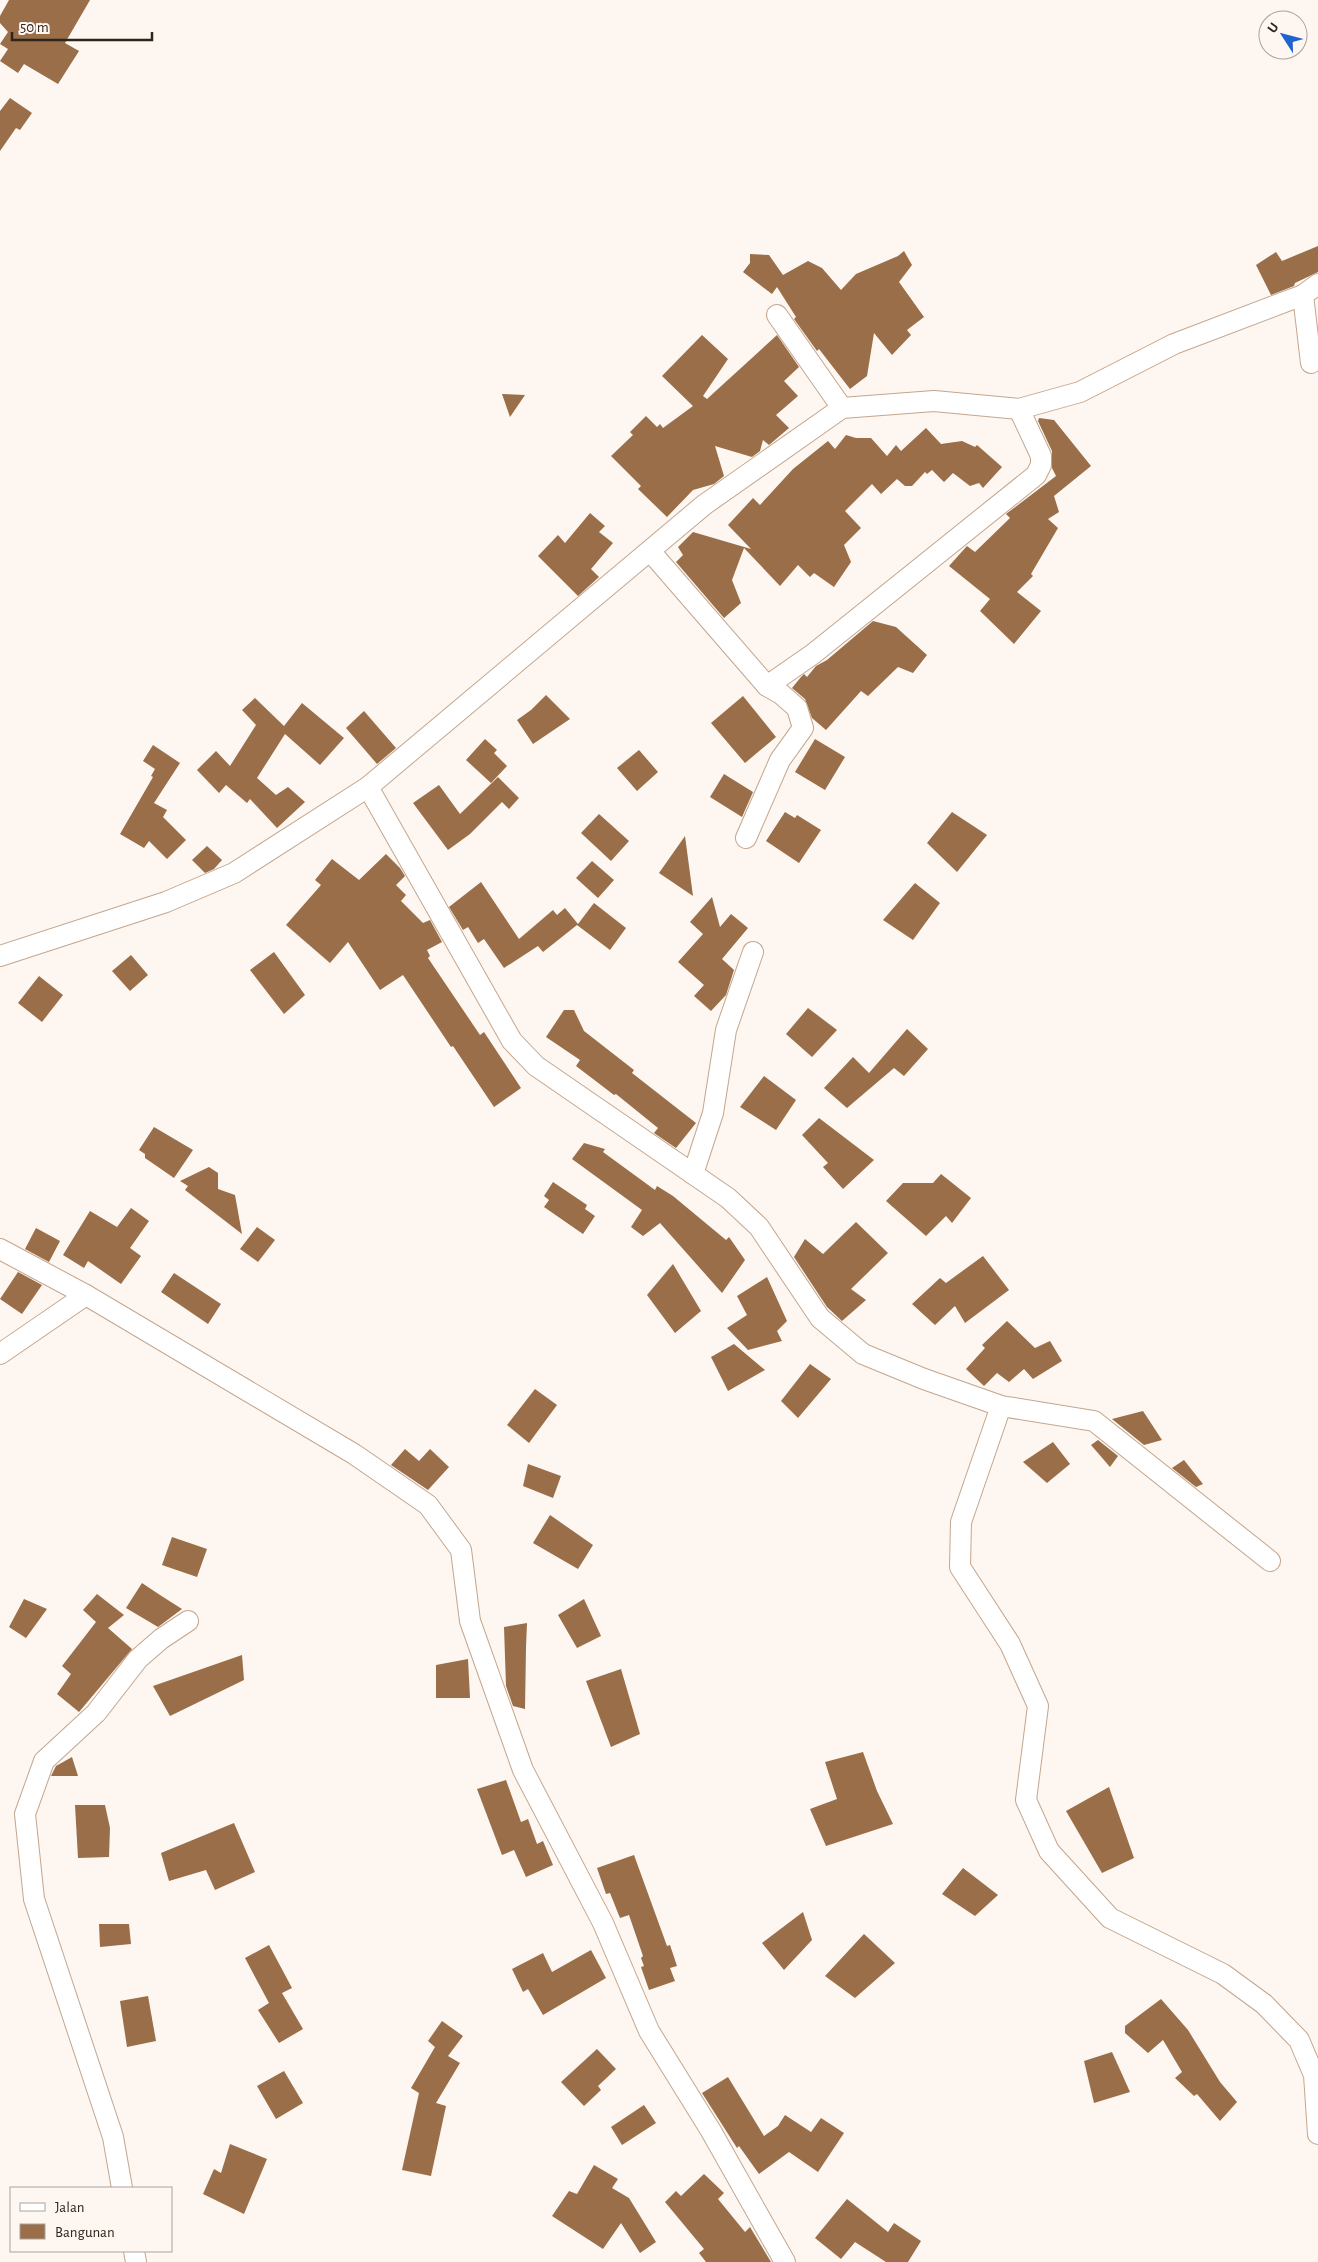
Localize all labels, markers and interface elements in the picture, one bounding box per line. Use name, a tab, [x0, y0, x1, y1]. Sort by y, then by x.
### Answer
scale bar	[12, 10, 152, 42]
north arrow	[1258, 10, 1308, 60]
text: 50 m	[20, 20, 49, 35]
text: U	[1265, 20, 1282, 36]
legend	[10, 2187, 172, 2252]
text: Jalan	[55, 2200, 85, 2215]
text: Bangunan	[55, 2225, 115, 2240]

